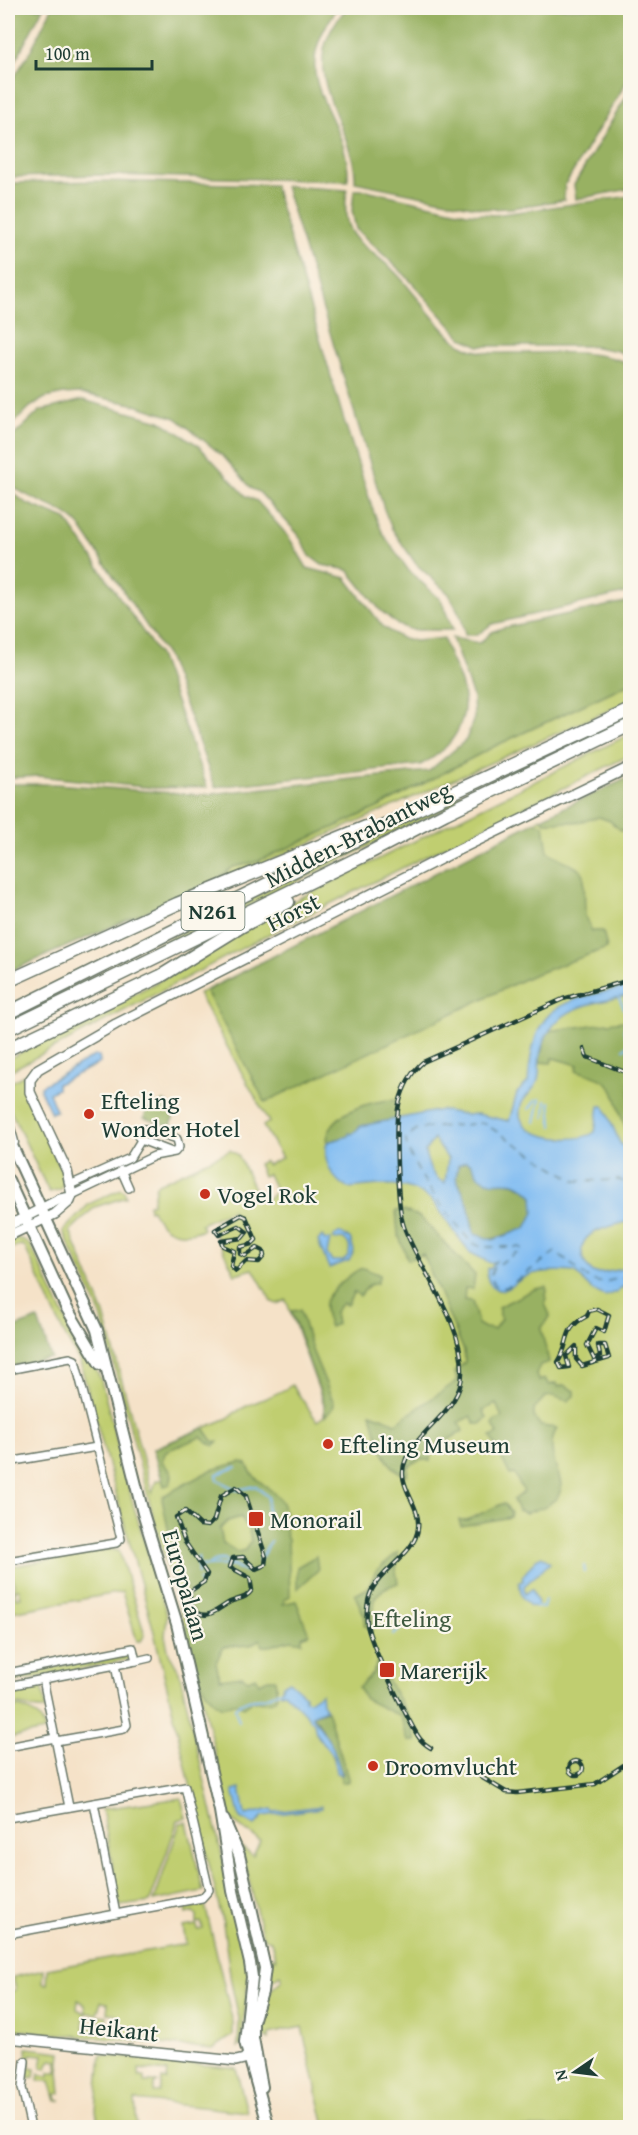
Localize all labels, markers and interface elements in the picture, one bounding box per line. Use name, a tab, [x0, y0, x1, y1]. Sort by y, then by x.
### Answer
scale bar	[36, 33, 152, 71]
text: 100 m	[45, 40, 90, 67]
street label: Midden-Brabantweg	[259, 772, 457, 896]
street label: Horst	[260, 883, 326, 940]
road number: N261	[182, 892, 244, 930]
place label: Efteling Wonder Hotel	[101, 1083, 240, 1146]
marker: Efteling Wonder Hotel	[82, 1107, 96, 1121]
place label: Vogel Rok	[217, 1177, 318, 1212]
marker: Vogel Rok	[198, 1187, 212, 1201]
place label: Efteling Museum	[340, 1427, 510, 1462]
marker: Efteling Museum	[321, 1437, 335, 1451]
place label: Monorail	[270, 1502, 362, 1537]
marker: Monorail	[247, 1510, 265, 1528]
street label: Europalaan	[153, 1525, 219, 1645]
park label: Efteling	[373, 1601, 451, 1636]
place label: Marerijk	[400, 1653, 488, 1688]
marker: Marerijk	[378, 1661, 396, 1679]
place label: Droomvlucht	[385, 1749, 518, 1784]
marker: Droomvlucht	[366, 1759, 380, 1773]
street label: Heikant	[78, 2007, 161, 2051]
north arrow	[545, 2042, 605, 2102]
text: N	[547, 2067, 573, 2084]

